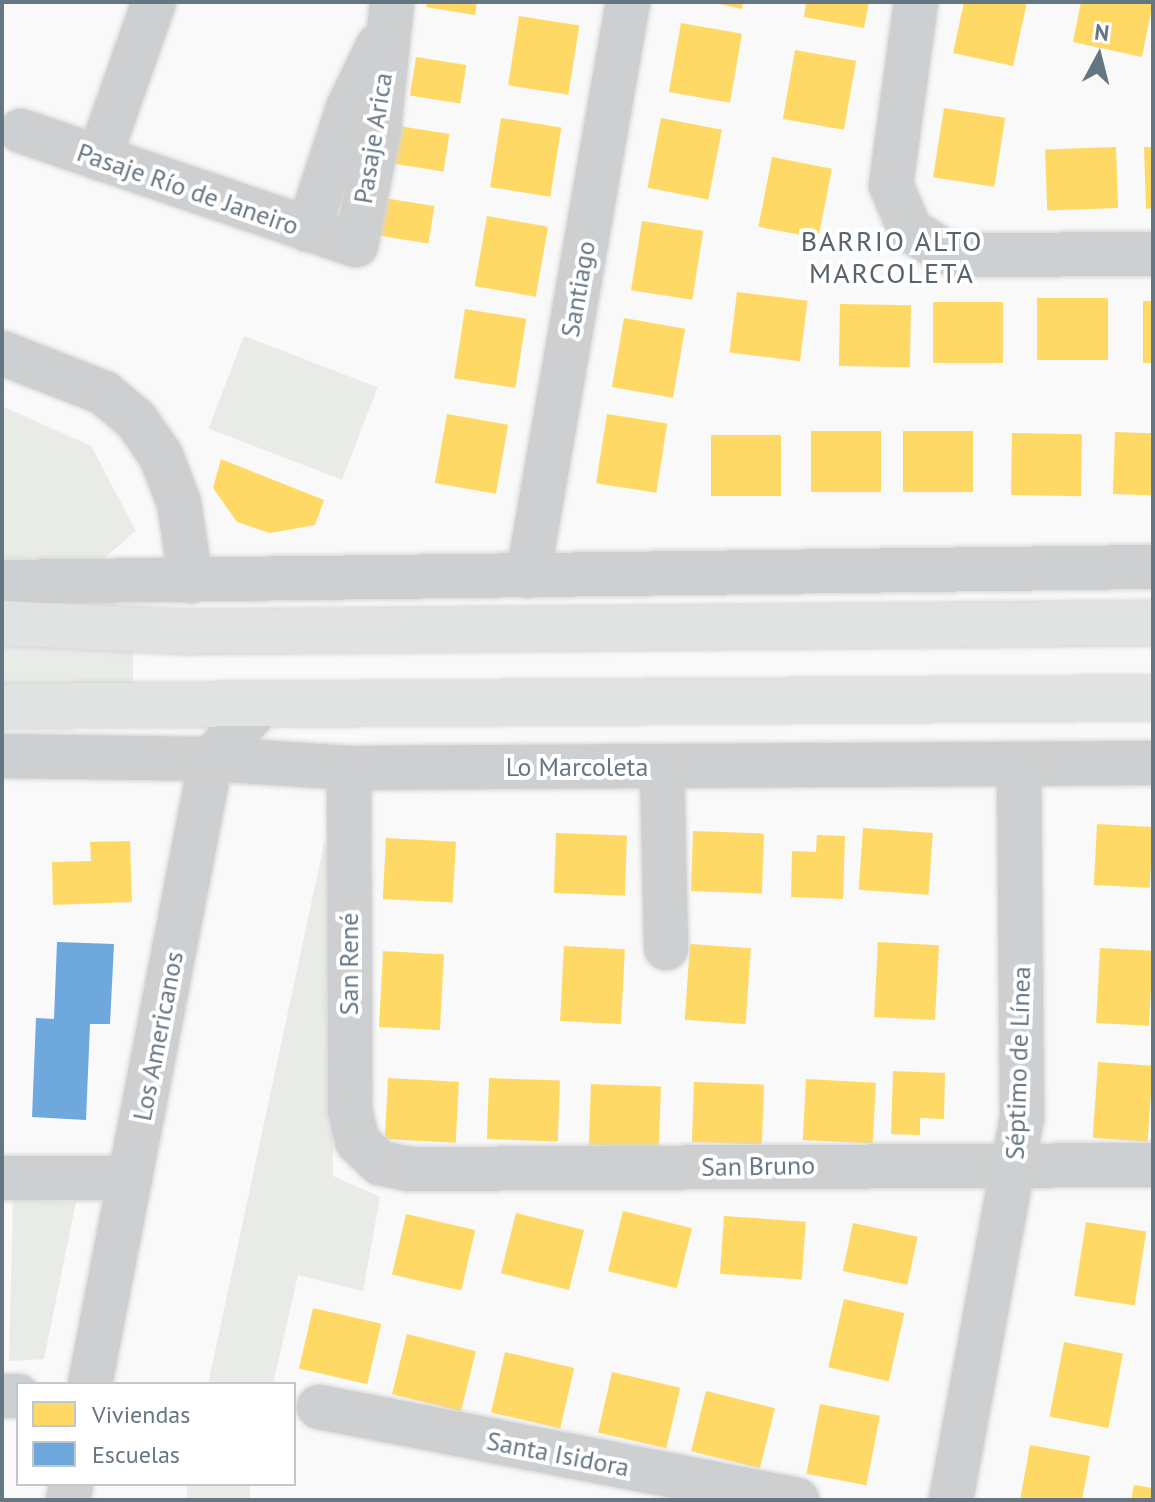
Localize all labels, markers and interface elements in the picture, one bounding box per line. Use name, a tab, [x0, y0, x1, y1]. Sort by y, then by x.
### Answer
north arrow	[1059, 16, 1139, 96]
text: N	[1093, 17, 1111, 47]
street label: Pasaje Arica	[347, 70, 399, 206]
street label: Pasaje Río de Janeiro	[73, 136, 303, 242]
district label: BARRIO ALTO MARCOLETA	[800, 224, 984, 290]
street label: Santiago	[554, 238, 602, 340]
street label: Lo Marcoleta	[506, 751, 648, 783]
street label: San René	[333, 913, 365, 1015]
street label: Los Americanos	[126, 948, 190, 1124]
street label: Séptimo de Línea	[999, 966, 1037, 1160]
street label: San Bruno	[701, 1149, 815, 1183]
legend	[16, 1382, 296, 1486]
text: Viviendas	[92, 1399, 190, 1430]
street label: Santa Isidora	[484, 1425, 632, 1483]
text: Escuelas	[92, 1439, 180, 1470]

